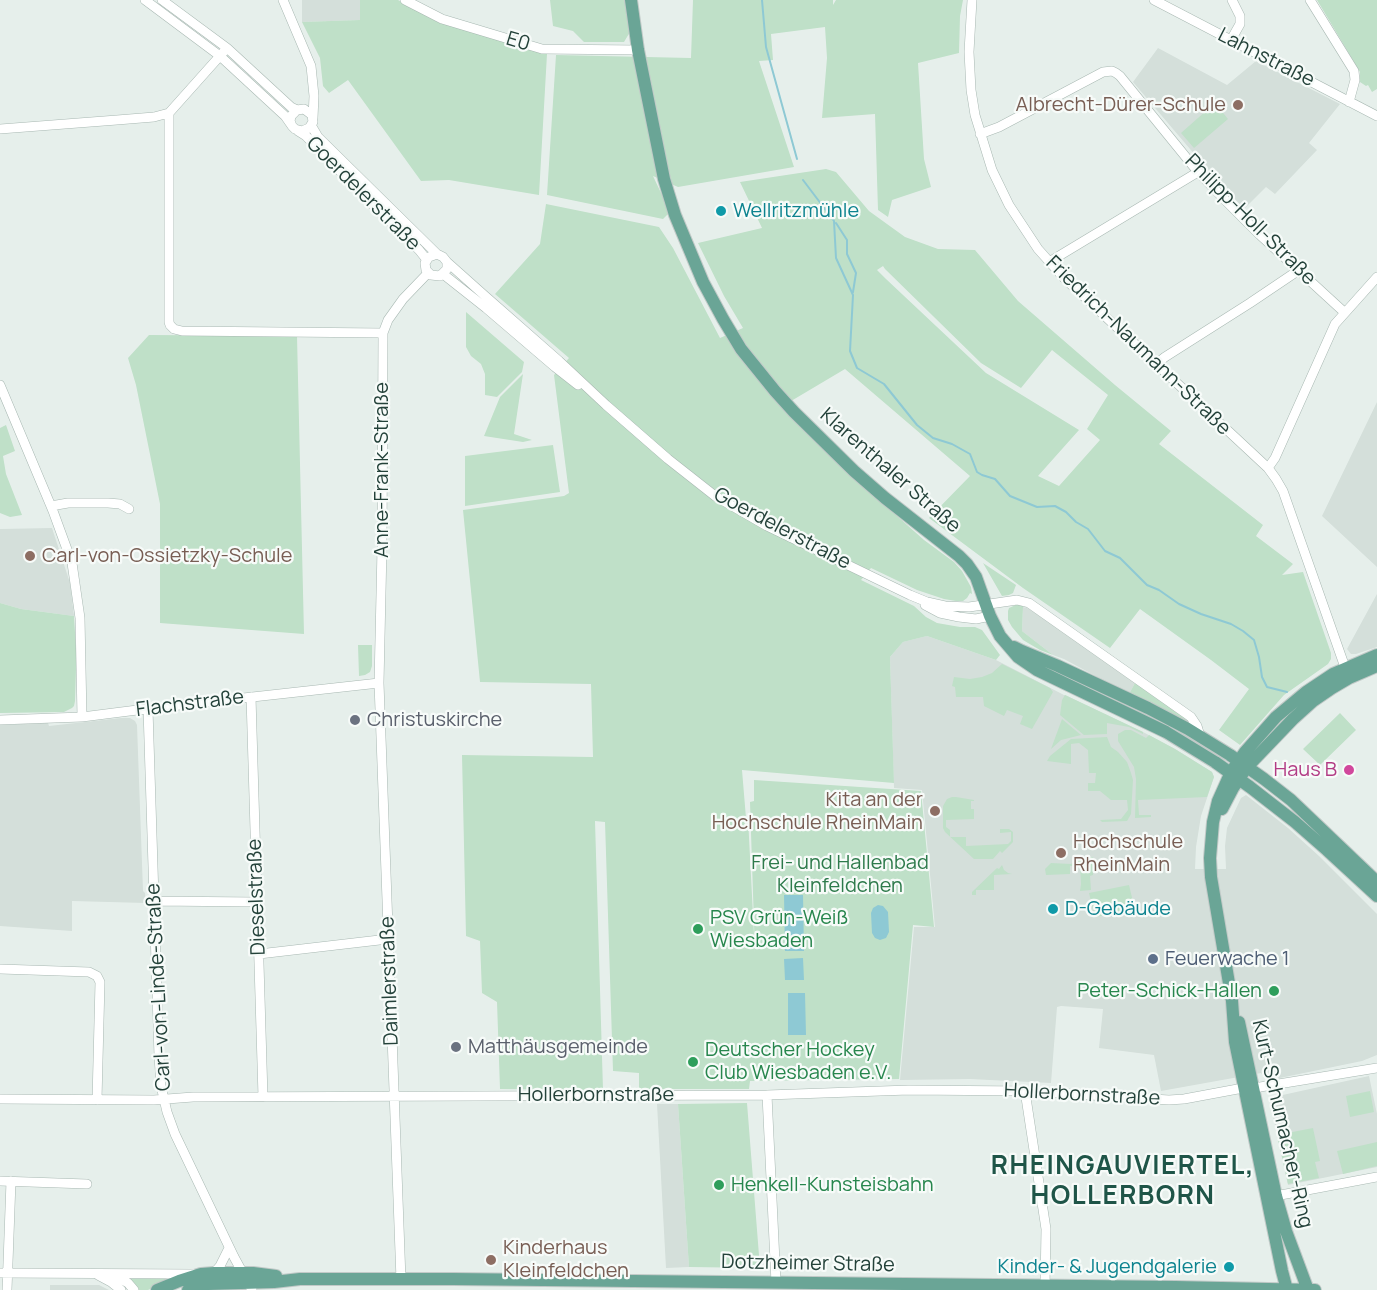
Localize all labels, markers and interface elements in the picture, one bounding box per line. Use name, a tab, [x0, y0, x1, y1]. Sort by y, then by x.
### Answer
street label: Lahnstraße	[1214, 23, 1318, 93]
street label: E0	[503, 27, 533, 57]
place label: Albrecht-Dürer-Schule	[1016, 93, 1226, 117]
marker: Albrecht-Dürer-Schule	[1231, 98, 1245, 112]
street label: Goerdelerstraße	[301, 132, 425, 256]
street label: Philipp-Holl-Straße	[1180, 150, 1320, 290]
place label: Wellritzmühle	[733, 199, 859, 223]
marker: Wellritzmühle	[714, 204, 728, 218]
street label: Friedrich-Naumann-Straße	[1041, 251, 1235, 441]
street label: Anne-Frank-Straße	[370, 382, 394, 558]
street label: Klarenthaler Straße	[815, 403, 965, 539]
street label: Goerdelerstraße	[710, 483, 854, 575]
place label: Carl-von-Ossietzky-Schule	[42, 544, 292, 568]
marker: Carl-von-Ossietzky-Schule	[23, 549, 37, 563]
street label: Flachstraße	[134, 685, 246, 723]
place label: Christuskirche	[367, 708, 502, 732]
marker: Christuskirche	[348, 713, 362, 727]
place label: Haus B	[1274, 758, 1337, 782]
marker: Haus B	[1342, 763, 1356, 777]
place label: Kita an der Hochschule RheinMain	[712, 788, 923, 835]
marker: Kita an der Hochschule RheinMain	[928, 804, 942, 818]
place label: Hochschule RheinMain	[1073, 830, 1183, 877]
street label: Dieselstraße	[243, 838, 271, 956]
marker: Hochschule RheinMain	[1054, 846, 1068, 860]
park label: Frei- und Hallenbad Kleinfeldchen	[751, 851, 929, 898]
street label: Carl-von-Linde-Straße	[142, 882, 176, 1092]
place label: D-Gebäude	[1065, 897, 1171, 921]
marker: D-Gebäude	[1046, 902, 1060, 916]
place label: PSV Grün-Weiß Wiesbaden	[710, 906, 848, 953]
street label: Daimlerstraße	[376, 916, 404, 1046]
marker: PSV Grün-Weiß Wiesbaden	[691, 922, 705, 936]
place label: Feuerwache 1	[1165, 947, 1290, 971]
marker: Feuerwache 1	[1146, 952, 1160, 966]
place label: Peter-Schick-Hallen	[1077, 979, 1262, 1003]
marker: Peter-Schick-Hallen	[1267, 984, 1281, 998]
street label: Kurt-Schumacher-Ring	[1246, 1017, 1318, 1231]
place label: Matthäusgemeinde	[468, 1035, 648, 1059]
place label: Deutscher Hockey Club Wiesbaden e.V.	[705, 1038, 891, 1085]
marker: Matthäusgemeinde	[449, 1040, 463, 1054]
marker: Deutscher Hockey Club Wiesbaden e.V.	[686, 1055, 700, 1069]
street label: Hollerbornstraße	[1003, 1079, 1161, 1111]
street label: Hollerbornstraße	[518, 1083, 674, 1107]
district label: RHEINGAUVIERTEL, HOLLERBORN	[991, 1151, 1255, 1212]
place label: Henkell-Kunsteisbahn	[731, 1173, 934, 1197]
marker: Henkell-Kunsteisbahn	[712, 1178, 726, 1192]
place label: Kinderhaus Kleinfeldchen	[503, 1236, 629, 1283]
street label: Dotzheimer Straße	[721, 1250, 895, 1278]
marker: Kinderhaus Kleinfeldchen	[484, 1253, 498, 1267]
place label: Kinder- & Jugendgalerie	[998, 1255, 1217, 1279]
marker: Kinder- & Jugendgalerie	[1222, 1260, 1236, 1274]

